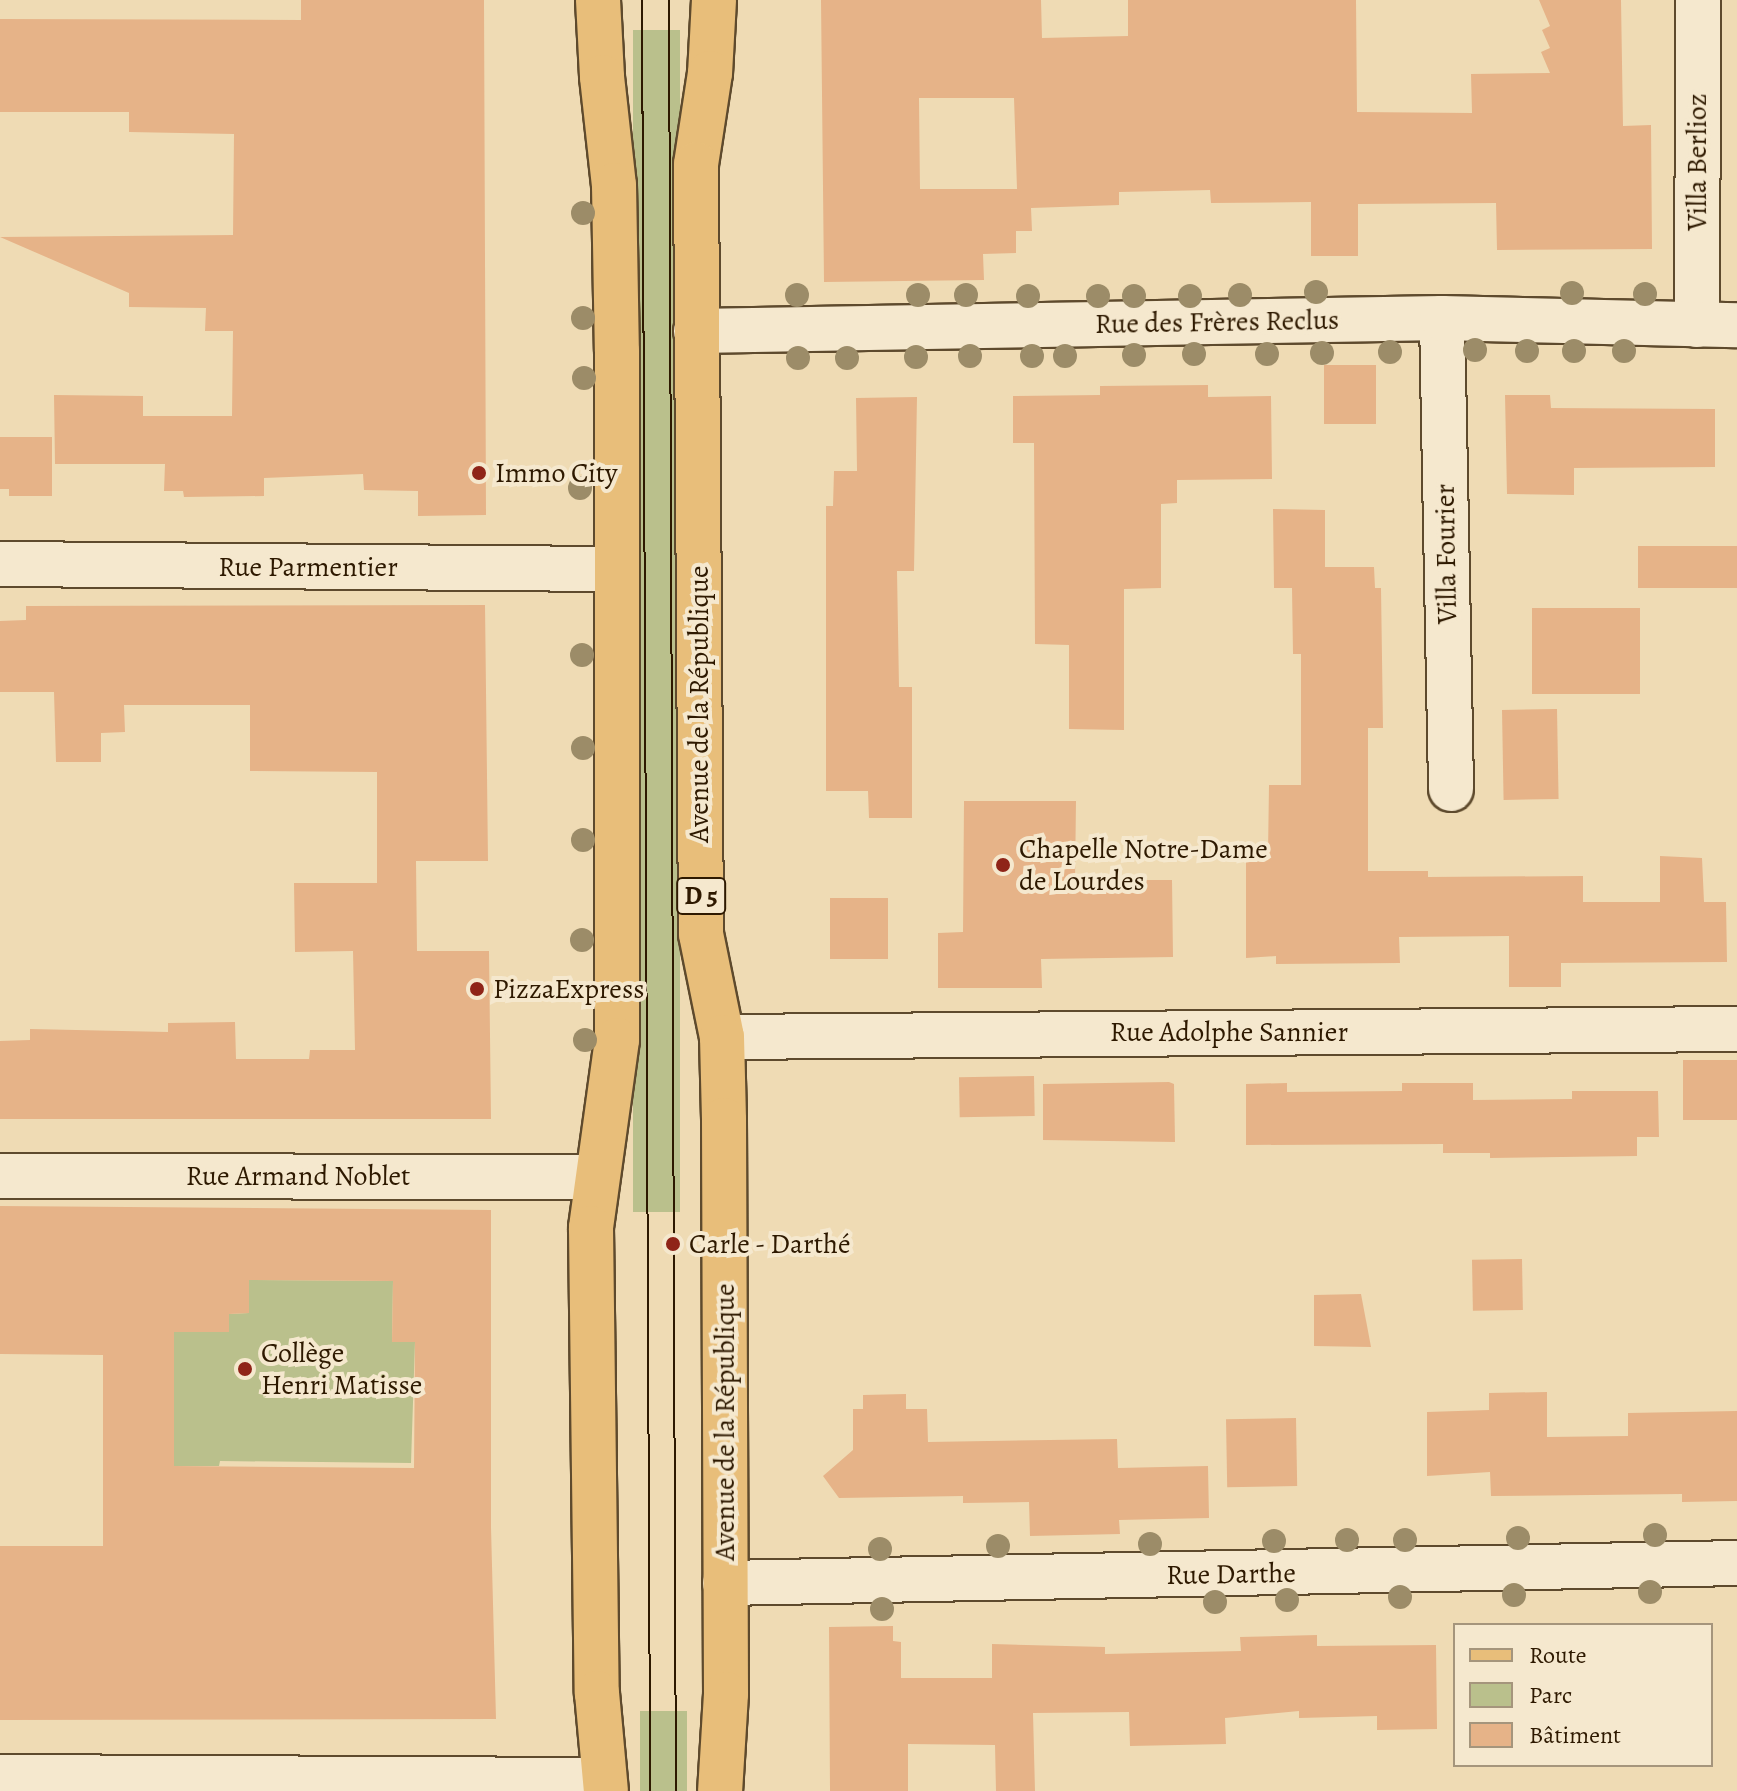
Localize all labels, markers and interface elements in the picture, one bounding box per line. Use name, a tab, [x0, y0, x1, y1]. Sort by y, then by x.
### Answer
street label: Villa Berlioz	[1680, 93, 1714, 231]
street label: Rue des Frères Reclus	[1095, 303, 1339, 341]
place label: Immo City	[495, 456, 617, 490]
marker: Immo City	[470, 464, 488, 482]
street label: Villa Fourier	[1428, 484, 1464, 624]
street label: Rue Parmentier	[218, 550, 398, 584]
street label: Avenue de la République	[682, 565, 716, 843]
place label: Chapelle Notre-Dame de Lourdes	[1019, 832, 1268, 898]
marker: Chapelle Notre-Dame de Lourdes	[994, 856, 1012, 874]
road number: D 5	[675, 874, 727, 918]
place label: PizzaExpress	[493, 972, 644, 1006]
marker: PizzaExpress	[468, 980, 486, 998]
street label: Rue Adolphe Sannier	[1110, 1015, 1348, 1049]
street label: Rue Armand Noblet	[186, 1159, 410, 1193]
place label: Carle - Darthé	[689, 1227, 852, 1261]
marker: Carle - Darthé	[664, 1235, 682, 1253]
street label: Avenue de la République	[708, 1283, 742, 1561]
place label: Collège Henri Matisse	[261, 1336, 422, 1402]
marker: Collège Henri Matisse	[236, 1360, 254, 1378]
street label: Rue Darthe	[1166, 1556, 1296, 1592]
legend	[1453, 1623, 1713, 1767]
text: Route	[1529, 1639, 1587, 1671]
text: Parc	[1529, 1679, 1572, 1711]
text: Bâtiment	[1529, 1719, 1621, 1751]

